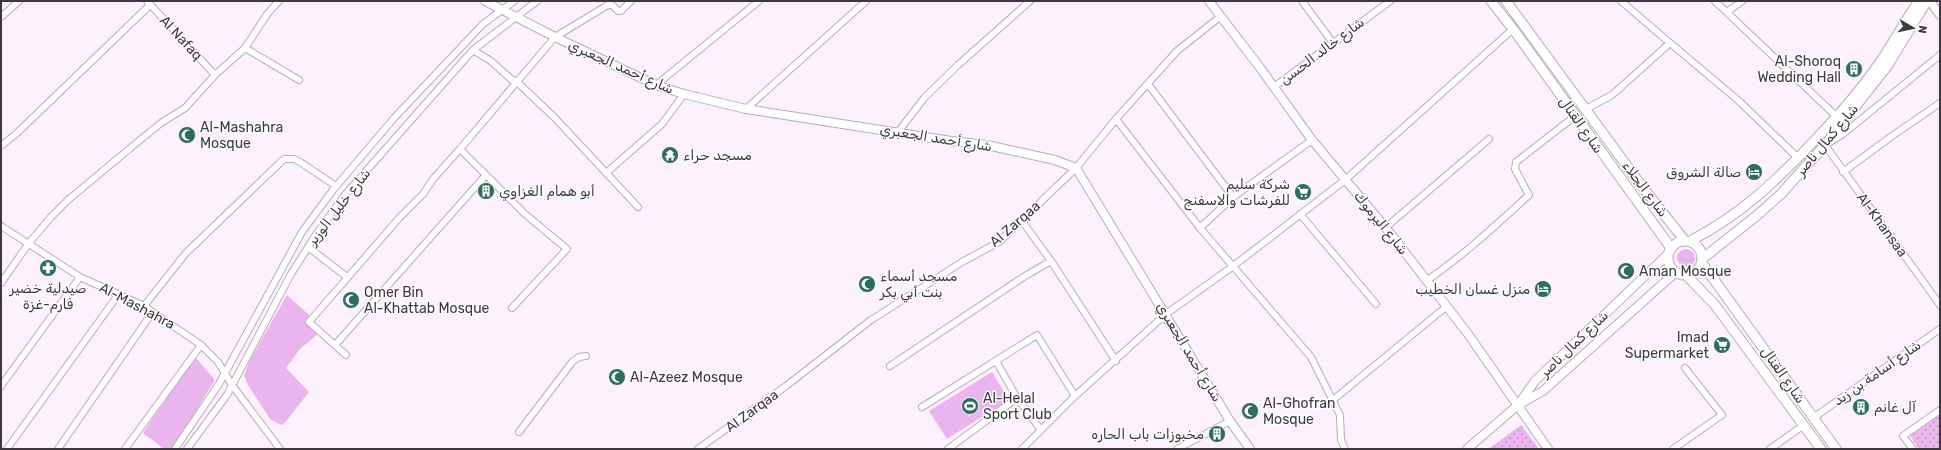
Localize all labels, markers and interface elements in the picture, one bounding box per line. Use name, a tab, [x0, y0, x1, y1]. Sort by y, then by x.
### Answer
north arrow	[1893, 8, 1933, 48]
street label: Al Nafaq	[156, 12, 206, 64]
street label: شارع خالد الحسن	[1276, 14, 1369, 90]
text: N	[1915, 25, 1929, 34]
street label: شارع أحمد الجعبري	[565, 36, 676, 100]
place label: Al-Shoroq Wedding Hall	[1757, 53, 1841, 86]
building icon: Al-Shoroq Wedding Hall	[1844, 59, 1864, 79]
street label: شارع القنال	[1554, 93, 1607, 158]
street label: شارع كمال ناصر	[1791, 101, 1864, 182]
place label: Al-Mashahra Mosque	[200, 119, 283, 152]
street label: شارع أحمد الجعبري	[878, 121, 993, 157]
mosque icon: Al-Mashahra Mosque	[177, 125, 197, 145]
temple icon: مسجد حراء	[660, 145, 680, 165]
place label: مسجد حراء	[683, 147, 752, 164]
street label: شارع الجلاء	[1617, 158, 1672, 222]
hotel icon: صالة الشروق	[1744, 162, 1764, 182]
place label: صالة الشروق	[1666, 164, 1741, 181]
street label: شارع خليل الوزير	[303, 165, 376, 251]
place label: شركة سليم للفرشات والاسفنج	[1183, 176, 1290, 211]
building icon: أبو همام الغزاوي	[476, 181, 496, 201]
supermarket icon: شركة سليم للفرشات والاسفنج	[1293, 182, 1313, 202]
place label: أبو همام الغزاوي	[499, 183, 595, 201]
street label: شارع اليرموك	[1349, 188, 1412, 259]
street label: Al-Khansaa	[1853, 190, 1911, 260]
street label: Al Zarqaa	[986, 197, 1044, 251]
pharmacy icon: صيدلية خضير فارم-غزة	[38, 258, 58, 278]
mosque icon: Aman Mosque	[1616, 261, 1636, 281]
place label: Aman Mosque	[1639, 263, 1732, 280]
place label: مسجد أسماء بنت أبي بكر	[879, 268, 957, 303]
mosque icon: مسجد أسماء بنت أبي بكر	[857, 274, 877, 294]
street label: Al-Mashahra	[96, 279, 178, 333]
hotel icon: منزل غسان الخطيب	[1533, 279, 1553, 299]
place label: صيدلية خضير فارم-غزة	[9, 280, 87, 314]
place label: منزل غسان الخطيب	[1415, 281, 1530, 298]
place label: Omer Bin Al-Khattab Mosque	[364, 284, 490, 317]
mosque icon: Omer Bin Al-Khattab Mosque	[341, 290, 361, 310]
street label: شارع أحمد الجعبري	[1151, 299, 1226, 406]
street label: شارع كمال ناصر	[1535, 307, 1613, 383]
place label: Imad Supermarket	[1625, 329, 1710, 362]
supermarket icon: Imad Supermarket	[1712, 335, 1732, 355]
street label: شارع أسامة بن زيد	[1830, 336, 1925, 411]
street label: شارع القنال	[1756, 343, 1809, 408]
mosque icon: Al-Azeez Mosque	[607, 367, 627, 387]
place label: Al-Azeez Mosque	[630, 369, 743, 386]
street label: Al Zarqaa	[722, 386, 782, 436]
place label: Al-Helal Sport Club	[983, 390, 1052, 423]
place label: Al-Ghofran Mosque	[1263, 395, 1335, 428]
sports icon: Al-Helal Sport Club	[960, 396, 980, 416]
building icon: آل غانم	[1851, 397, 1871, 417]
place label: آل غانم	[1874, 399, 1916, 416]
mosque icon: Al-Ghofran Mosque	[1240, 401, 1260, 421]
building icon: مخبوزات باب الحاره	[1207, 424, 1227, 444]
place label: مخبوزات باب الحاره	[1091, 426, 1204, 443]

